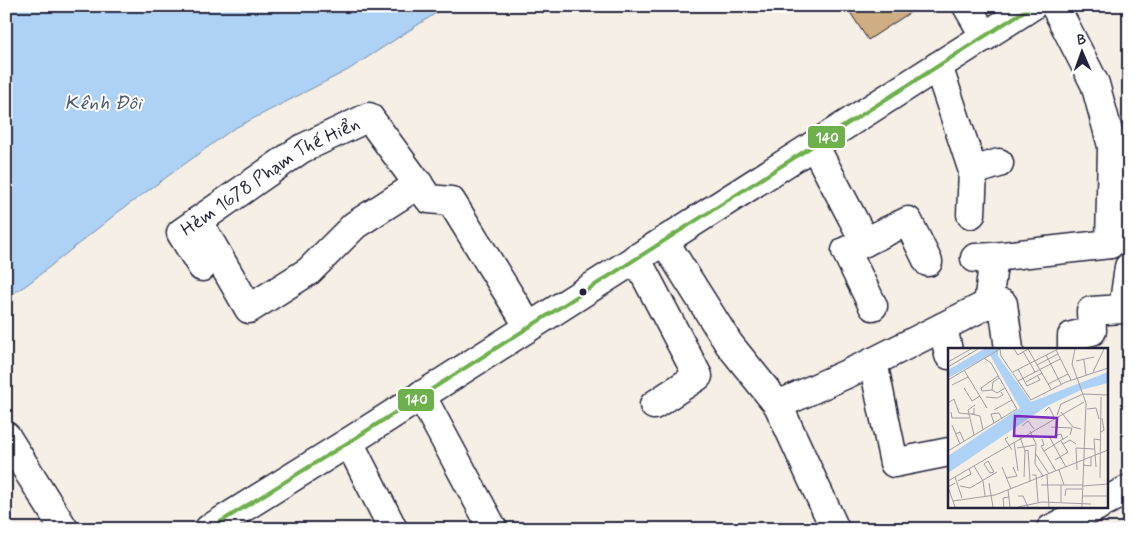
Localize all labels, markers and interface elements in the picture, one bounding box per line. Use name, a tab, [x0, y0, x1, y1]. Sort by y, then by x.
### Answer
north arrow	[1058, 28, 1108, 78]
text: B	[1077, 31, 1086, 49]
water label: Kênh Đôi	[64, 90, 144, 117]
street label: Hẻm 1678 Phạm Thế Hiển	[176, 111, 364, 242]
line badge: 140	[807, 125, 846, 149]
text: 140	[815, 129, 839, 147]
unlabelled marker	[578, 287, 588, 297]
inset map	[948, 348, 1108, 508]
line badge: 140	[397, 388, 435, 412]
text: 140	[404, 391, 428, 409]

